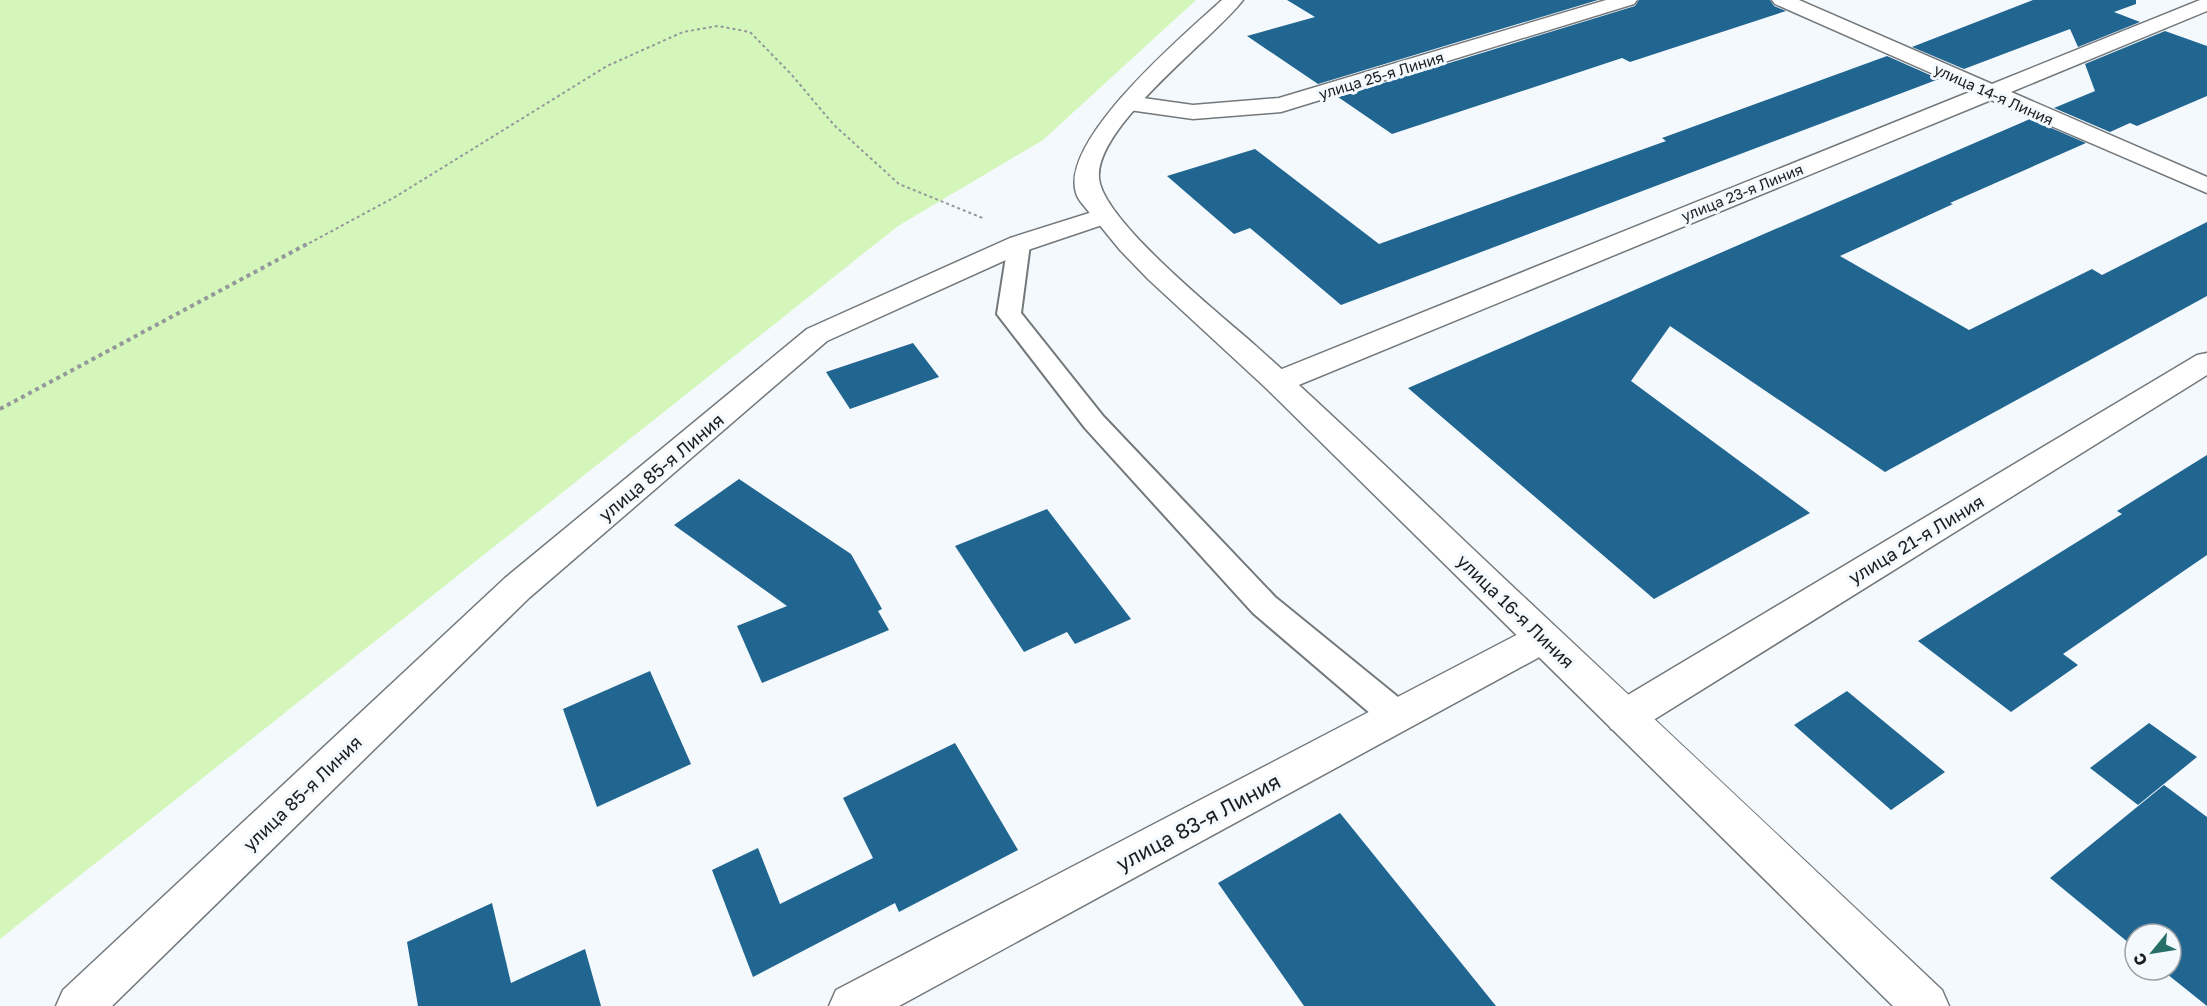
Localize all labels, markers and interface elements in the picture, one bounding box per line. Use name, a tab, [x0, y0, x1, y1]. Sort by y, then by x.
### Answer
street label: улица 25-я Линия	[1316, 47, 1446, 103]
street label: улица 14-я Линия	[1931, 60, 2057, 128]
street label: улица 23-я Линия	[1678, 159, 1806, 225]
street label: улица 85-я Линия	[594, 408, 728, 526]
street label: улица 21-я Линия	[1844, 490, 1988, 588]
street label: улица 16-я Линия	[1453, 549, 1579, 673]
street label: улица 85-я Линия	[238, 731, 366, 855]
street label: улица 83-я Линия	[1111, 768, 1285, 876]
north arrow	[2123, 922, 2183, 982]
text: С	[2129, 950, 2152, 969]

